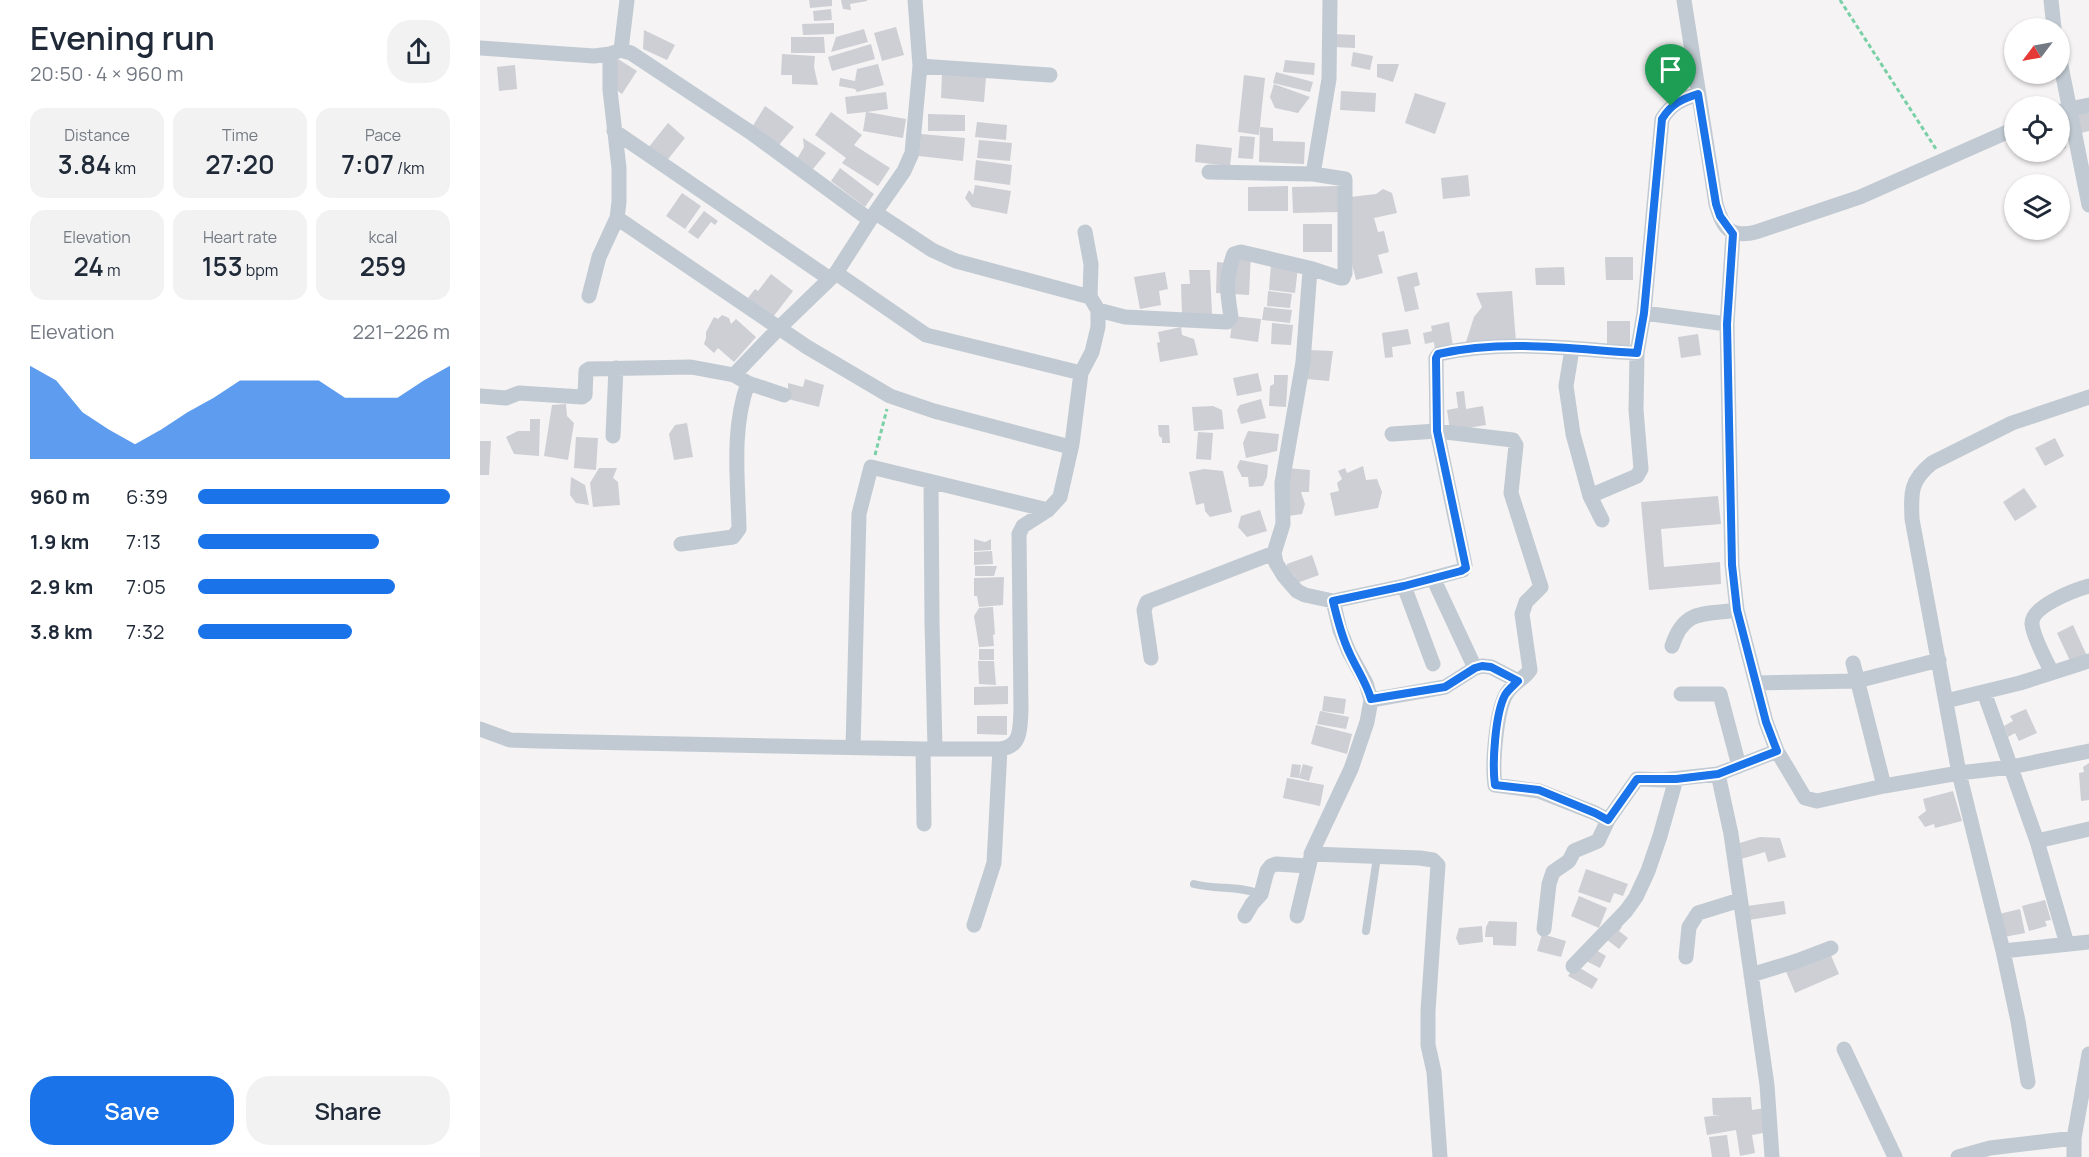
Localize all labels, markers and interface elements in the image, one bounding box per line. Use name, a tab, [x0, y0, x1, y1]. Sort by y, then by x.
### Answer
text: Evening run	[30, 15, 215, 60]
north arrow	[2004, 18, 2070, 84]
map controls	[2004, 18, 2070, 240]
button: share	[387, 20, 450, 83]
pin	[1645, 44, 1696, 106]
icon: arrive	[1654, 53, 1687, 86]
text: 20:50 · 4 × 960 m	[30, 60, 183, 87]
button: locate	[2004, 96, 2070, 162]
text: Distance	[64, 124, 130, 146]
text: Time	[222, 124, 258, 146]
text: Pace	[365, 124, 401, 146]
text: 3.84	[58, 146, 111, 182]
text: 27:20	[205, 146, 275, 182]
text: 7:07	[341, 146, 394, 182]
text: km	[111, 157, 136, 179]
text: /km	[394, 157, 425, 179]
button: layers	[2004, 174, 2070, 240]
text: Elevation	[63, 226, 131, 248]
text: Heart rate	[203, 226, 277, 248]
text: kcal	[368, 226, 398, 248]
text: 24	[73, 248, 104, 284]
text: 153	[202, 248, 243, 284]
text: 259	[360, 248, 406, 284]
text: m	[104, 259, 121, 281]
text: bpm	[243, 259, 278, 281]
text: Elevation	[30, 318, 114, 345]
text: 221–226 m	[352, 318, 450, 345]
text: 960 m	[30, 483, 90, 510]
text: 6:39	[126, 483, 168, 510]
text: 1.9 km	[30, 528, 89, 555]
text: 7:13	[126, 528, 161, 555]
text: 2.9 km	[30, 573, 93, 600]
text: 7:05	[126, 573, 166, 600]
text: 3.8 km	[30, 618, 93, 645]
text: 7:32	[126, 618, 164, 645]
button: Save	[30, 1076, 234, 1145]
button: Share	[246, 1076, 450, 1145]

